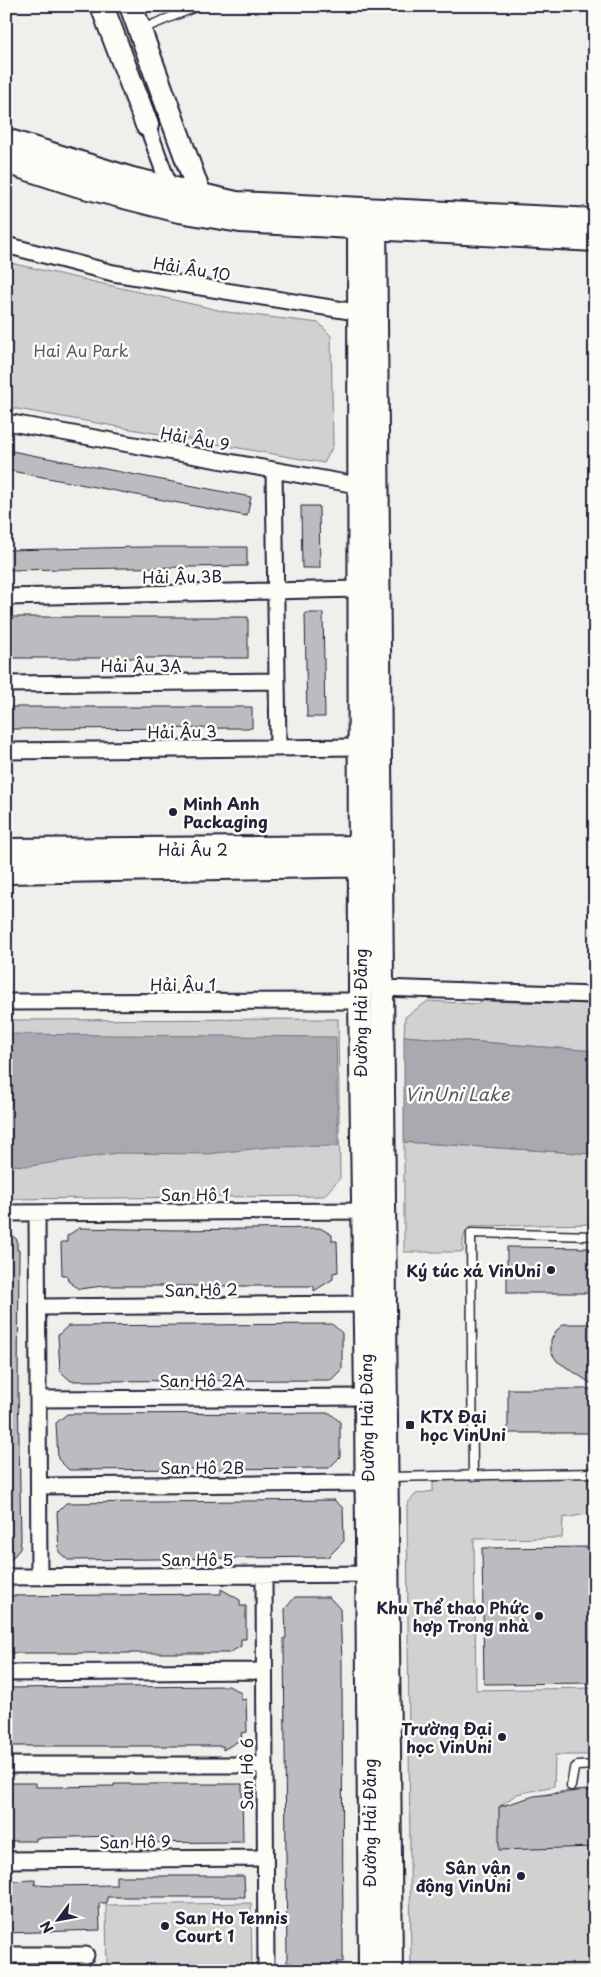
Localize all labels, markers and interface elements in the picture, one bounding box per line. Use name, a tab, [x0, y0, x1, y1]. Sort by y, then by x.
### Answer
street label: Hải Âu 10	[152, 250, 232, 286]
park label: Hai Au Park	[33, 338, 129, 362]
street label: Hải Âu 9	[159, 420, 231, 456]
street label: Hải Âu 3B	[142, 563, 222, 589]
street label: Hải Âu 3A	[100, 653, 182, 677]
street label: Hải Âu 3	[147, 718, 217, 744]
place label: Minh Anh Packaging	[183, 791, 268, 833]
marker: Minh Anh Packaging	[167, 806, 179, 818]
street label: Hải Âu 2	[158, 837, 228, 861]
street label: Đường Hải Đăng	[348, 949, 372, 1077]
street label: Hải Âu 1	[150, 972, 216, 996]
water label: VinUni Lake	[405, 1080, 511, 1107]
street label: San Hô 1	[161, 1182, 229, 1206]
place label: Ký túc xá VinUni	[406, 1258, 541, 1282]
marker: Ký túc xá VinUni	[545, 1264, 557, 1276]
street label: San Hô 2	[164, 1276, 238, 1302]
street label: Đường Hải Đăng	[353, 1353, 379, 1483]
street label: San Hô 2A	[159, 1368, 245, 1392]
place label: KTX Đại học VinUni	[420, 1404, 506, 1446]
marker: KTX Đại học VinUni	[404, 1419, 416, 1431]
street label: San Hô 2B	[160, 1455, 244, 1479]
street label: San Hô 5	[161, 1547, 233, 1571]
place label: Khu Thể thao Phức hợp Trong nhà	[376, 1595, 529, 1637]
marker: Khu Thể thao Phức hợp Trong nhà	[533, 1610, 545, 1622]
place label: Trường Đại học VinUni	[401, 1716, 492, 1758]
marker: Trường Đại học VinUni	[496, 1731, 508, 1743]
street label: San Hô 6	[234, 1738, 258, 1810]
street label: Đường Hải Đăng	[357, 1759, 381, 1887]
street label: San Hô 9	[99, 1828, 171, 1854]
place label: Sân vận động VinUni	[416, 1855, 511, 1897]
marker: Sân vận động VinUni	[515, 1870, 527, 1882]
north arrow	[32, 1894, 82, 1944]
place label: San Ho Tennis Court 1	[175, 1905, 288, 1947]
text: N	[35, 1917, 58, 1937]
marker: San Ho Tennis Court 1	[159, 1920, 171, 1932]

